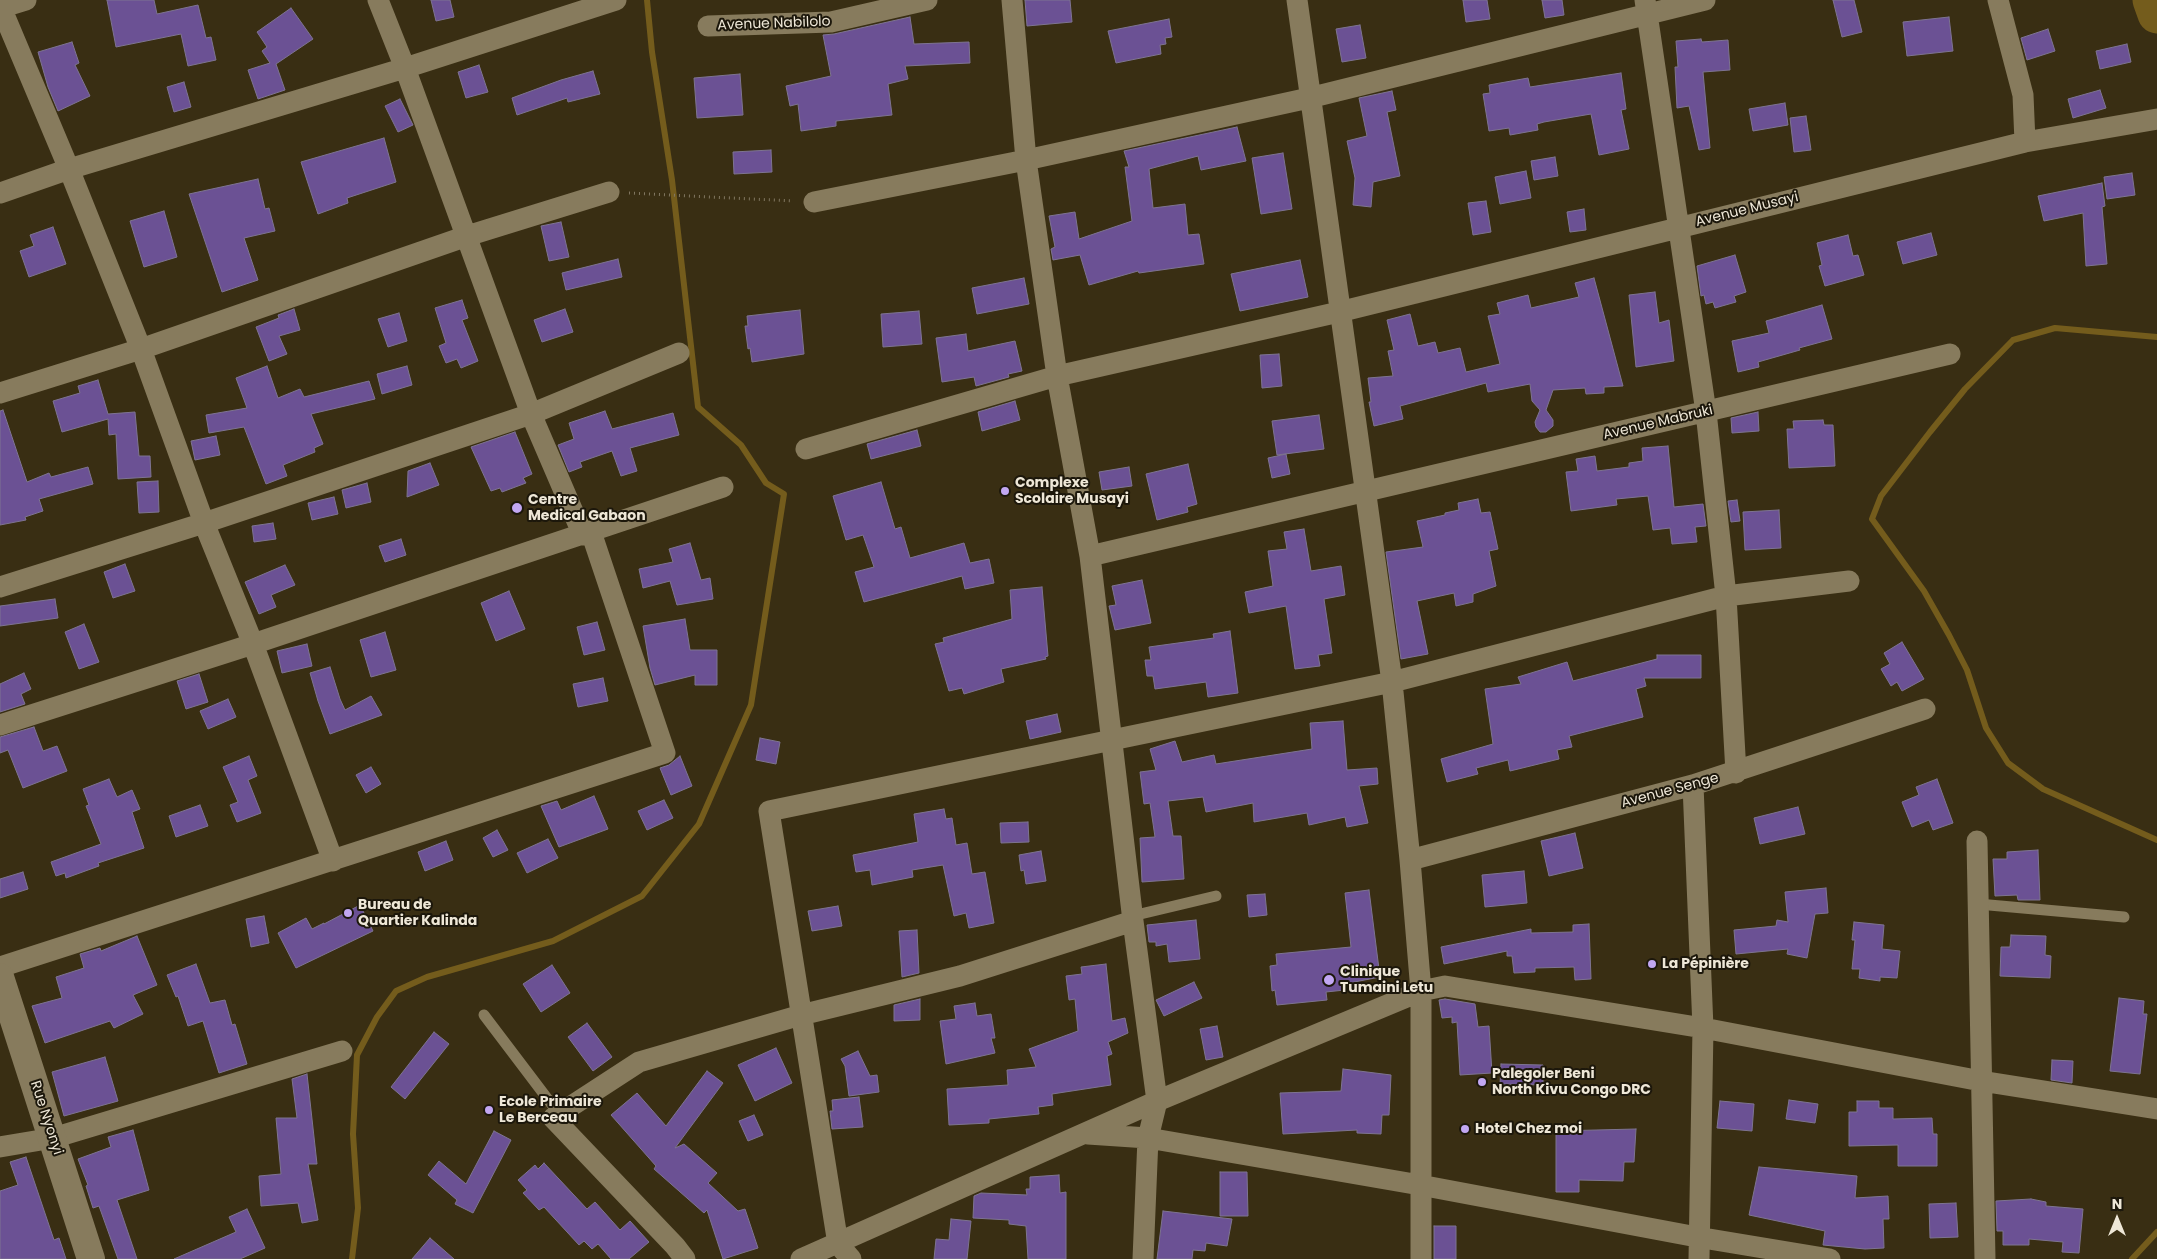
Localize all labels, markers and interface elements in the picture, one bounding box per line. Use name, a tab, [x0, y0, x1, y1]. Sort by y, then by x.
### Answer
street label: Avenue Nabilolo	[717, 14, 831, 34]
street label: Avenue Musayi	[1694, 189, 1800, 231]
street label: Avenue Mabruki	[1601, 402, 1715, 444]
place label: Complexe Scolaire Musayi	[1015, 475, 1129, 508]
marker: Complexe Scolaire Musayi	[999, 485, 1011, 497]
place label: Centre Medical Gabaon	[528, 492, 646, 524]
marker: Centre Medical Gabaon	[510, 501, 524, 515]
street label: Avenue Senge	[1619, 770, 1721, 812]
place label: Bureau de Quartier Kalinda	[358, 897, 477, 930]
marker: Bureau de Quartier Kalinda	[342, 907, 354, 919]
place label: La Pépinière	[1662, 956, 1749, 972]
marker: La Pépinière	[1646, 958, 1658, 970]
place label: Clinique Tumaini Letu	[1340, 964, 1433, 996]
marker: Clinique Tumaini Letu	[1322, 973, 1336, 987]
place label: Palegoler Beni North Kivu Congo DRC	[1492, 1066, 1651, 1098]
marker: Palegoler Beni North Kivu Congo DRC	[1476, 1076, 1488, 1088]
street label: Rue Nyonyi	[26, 1079, 66, 1157]
place label: Ecole Primaire Le Berceau	[499, 1094, 602, 1126]
marker: Ecole Primaire Le Berceau	[483, 1104, 495, 1116]
place label: Hotel Chez moi	[1475, 1121, 1582, 1137]
marker: Hotel Chez moi	[1459, 1123, 1471, 1135]
north arrow	[2092, 1194, 2142, 1244]
text: N	[2112, 1194, 2122, 1214]

